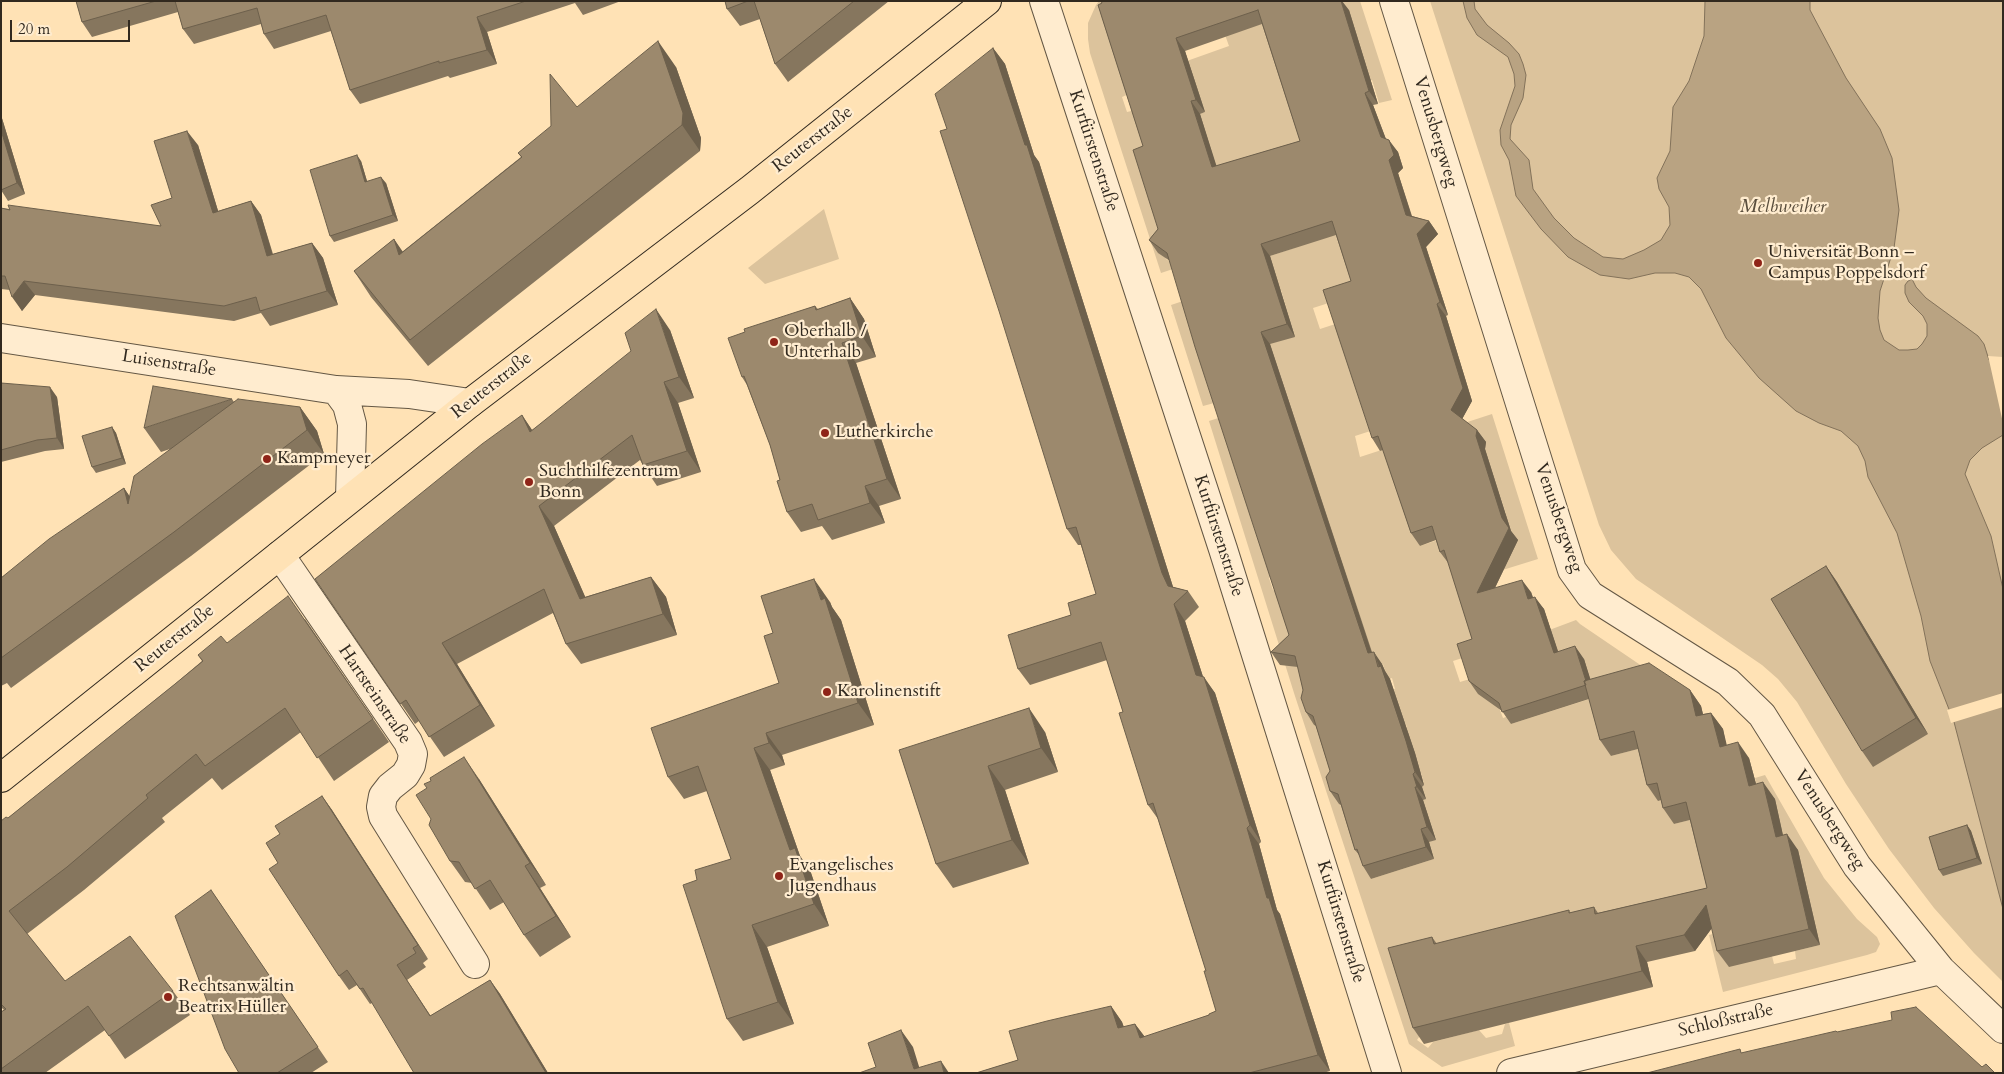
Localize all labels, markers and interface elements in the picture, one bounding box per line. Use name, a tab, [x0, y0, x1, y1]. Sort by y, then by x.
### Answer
scale bar	[12, 10, 132, 42]
text: 20 m	[18, 19, 50, 39]
street label: Venusbergweg	[1408, 74, 1462, 190]
street label: Kurfürstenstraße	[1063, 87, 1123, 215]
street label: Reuterstraße	[769, 102, 857, 178]
water label: Melbweiher	[1740, 197, 1826, 219]
place label: Universität Bonn – Campus Poppelsdorf	[1768, 242, 1925, 284]
marker: Universität Bonn – Campus Poppelsdorf	[1752, 257, 1764, 269]
place label: Oberhalb / Unterhalb	[784, 321, 867, 364]
marker: Oberhalb / Unterhalb	[768, 336, 780, 348]
street label: Luisenstraße	[120, 346, 218, 382]
street label: Reuterstraße	[448, 348, 536, 424]
place label: Lutherkirche	[835, 422, 934, 444]
marker: Lutherkirche	[819, 427, 831, 439]
place label: Kampmeyer	[277, 448, 371, 470]
marker: Kampmeyer	[261, 453, 273, 465]
street label: Venusbergweg	[1529, 460, 1587, 576]
place label: Suchthilfezentrum Bonn	[539, 461, 679, 504]
street label: Kurfürstenstraße	[1188, 472, 1248, 600]
marker: Suchthilfezentrum Bonn	[523, 476, 535, 488]
street label: Reuterstraße	[131, 600, 219, 678]
street label: Hartsteinstraße	[333, 641, 415, 749]
place label: Karolinenstift	[837, 681, 941, 703]
marker: Karolinenstift	[821, 686, 833, 698]
street label: Venusbergweg	[1789, 766, 1869, 874]
place label: Evangelisches Jugendhaus	[789, 855, 893, 898]
street label: Kurfürstenstraße	[1311, 858, 1369, 986]
marker: Evangelisches Jugendhaus	[773, 870, 785, 882]
place label: Rechtsanwältin Beatrix Hüller	[178, 976, 294, 1019]
marker: Rechtsanwältin Beatrix Hüller	[162, 991, 174, 1003]
street label: Schloßstraße	[1676, 1000, 1776, 1042]

